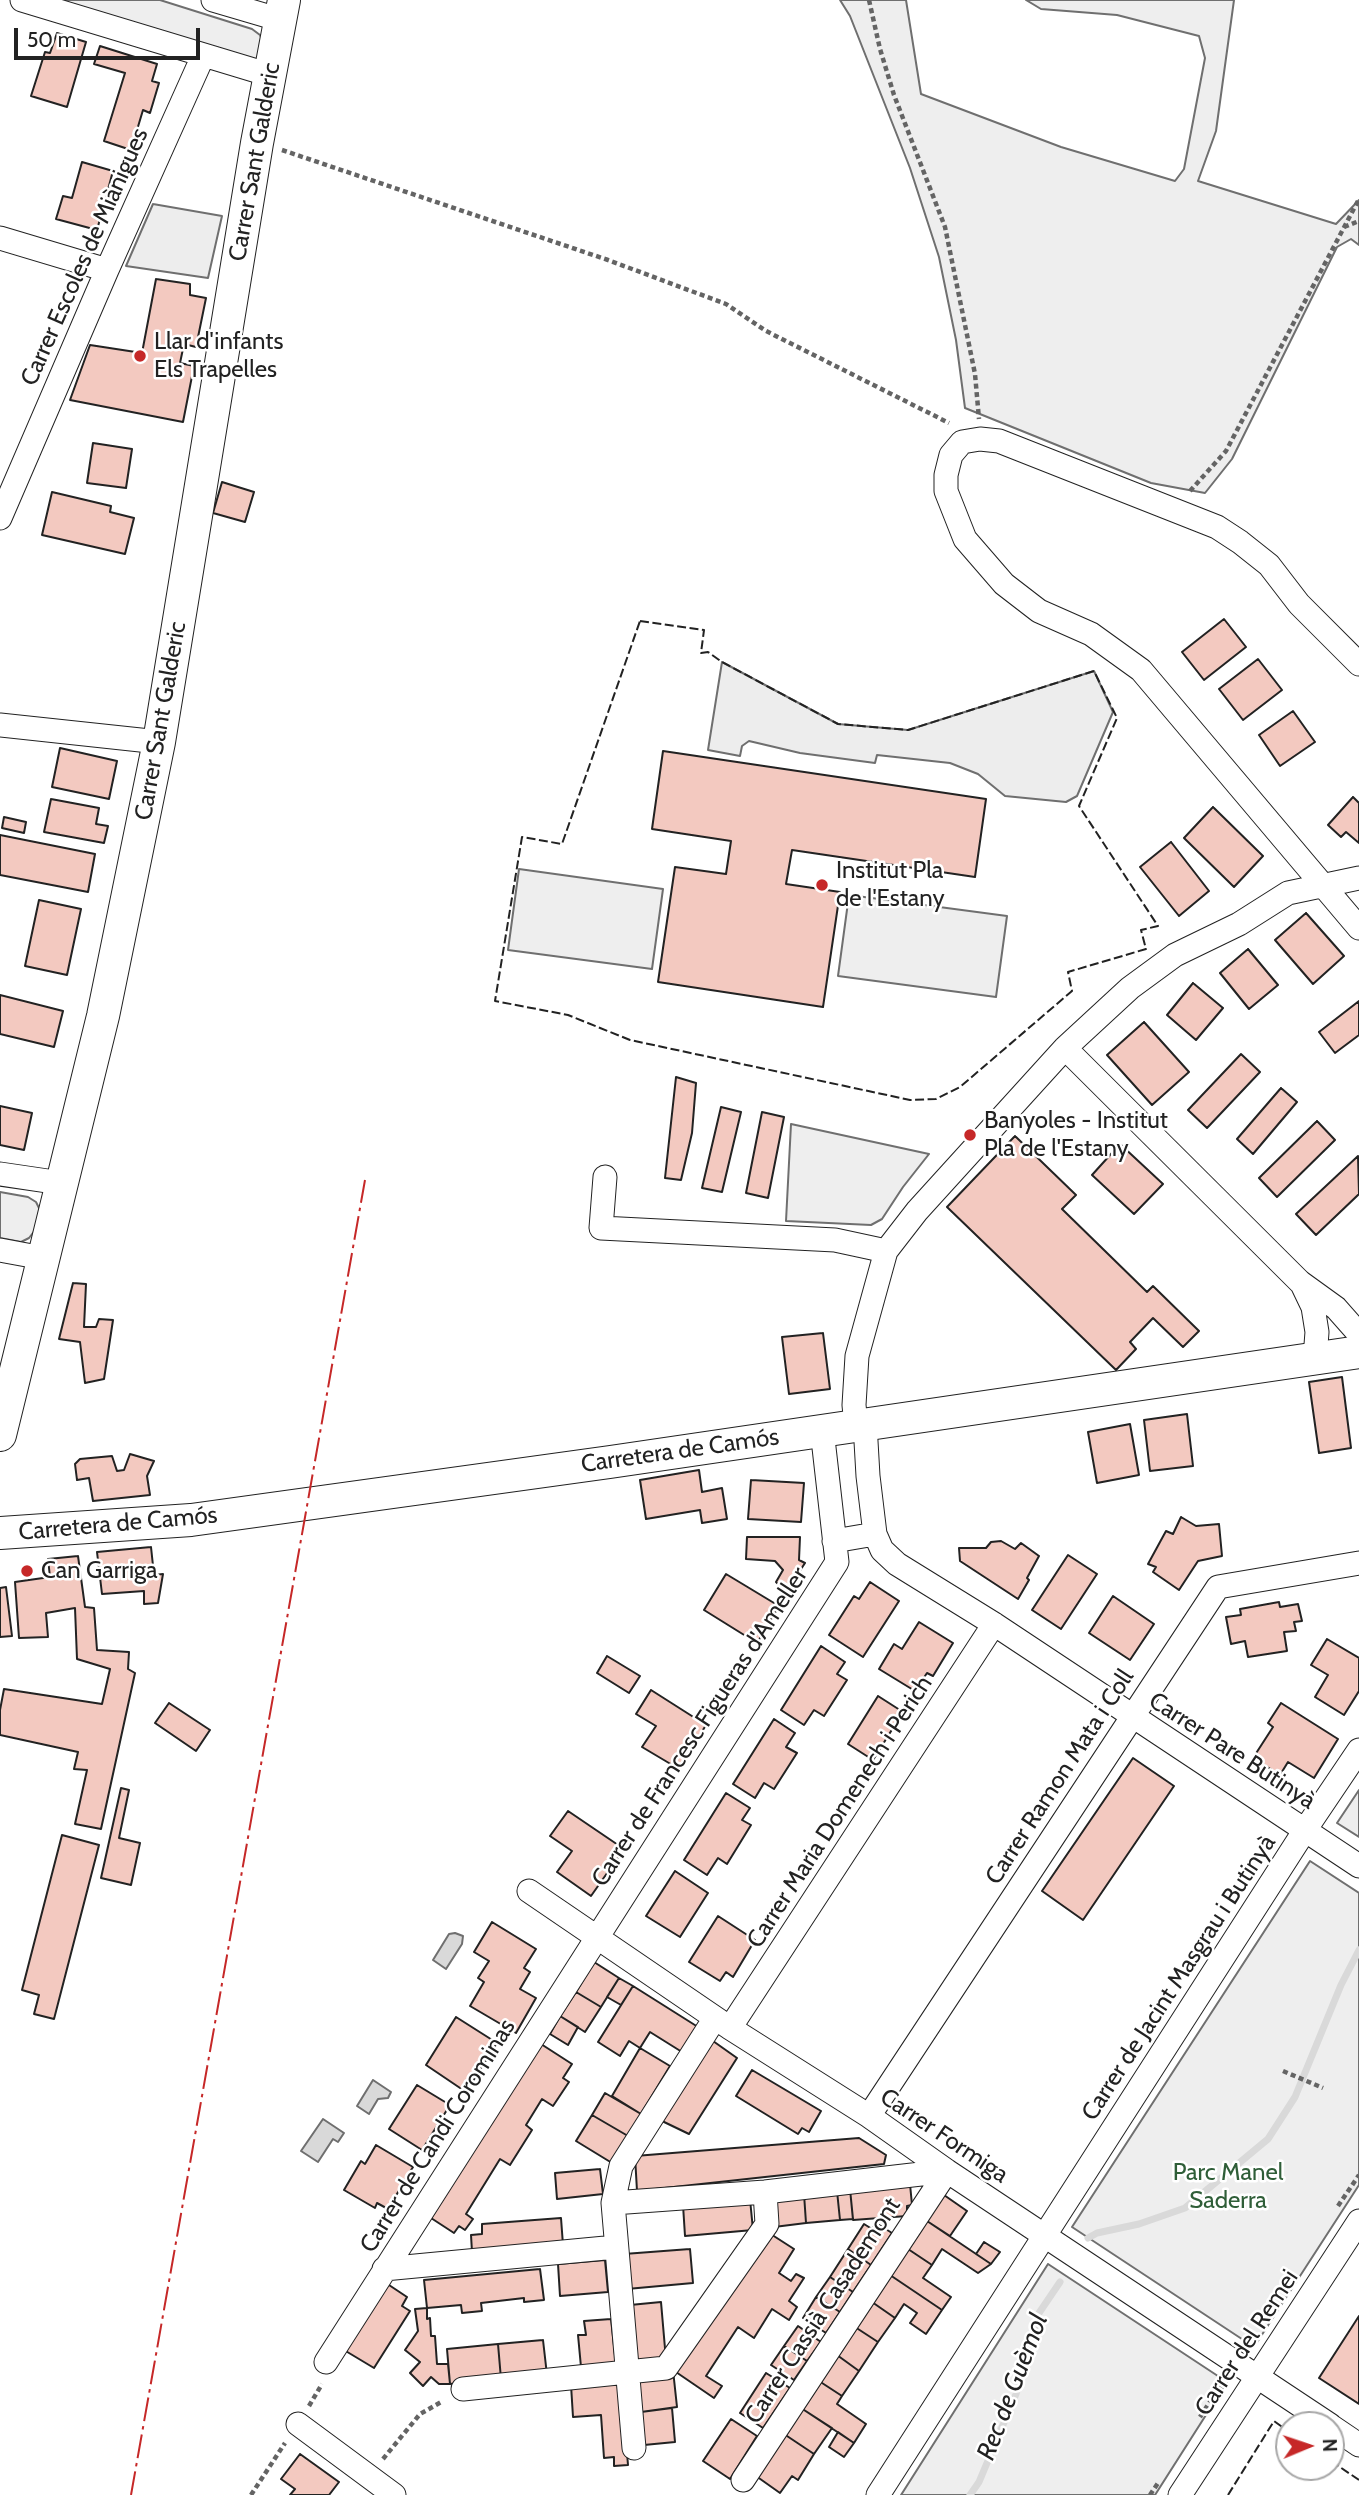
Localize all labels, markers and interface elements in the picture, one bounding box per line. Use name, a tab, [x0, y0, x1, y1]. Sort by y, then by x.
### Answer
scale bar	[18, 14, 203, 58]
text: 50 m	[27, 27, 76, 52]
street label: Carrer Sant Galderic	[223, 61, 287, 263]
street label: Carrer Escoles de Miànigues	[15, 124, 155, 390]
place label: Llar d'infants Els Trapelles	[154, 328, 283, 384]
marker: Llar d'infants Els Trapelles	[132, 348, 148, 364]
street label: Carrer Sant Galderic	[129, 620, 193, 822]
place label: Institut Pla de l'Estany	[836, 857, 945, 913]
marker: Institut Pla de l'Estany	[814, 877, 830, 893]
place label: Banyoles - Institut Pla de l'Estany	[984, 1107, 1168, 1163]
marker: Banyoles - Institut Pla de l'Estany	[962, 1127, 978, 1143]
street label: Carretera de Camós	[579, 1423, 781, 1479]
street label: Carretera de Camós	[17, 1501, 219, 1547]
place label: Can Garriga	[41, 1557, 157, 1585]
street label: Carrer de Francesc Figueras d'Ameller	[586, 1562, 814, 1892]
marker: Can Garriga	[19, 1563, 35, 1579]
street label: Carrer Ramon Mata i Coll	[980, 1664, 1140, 1890]
street label: Carrer Maria Domenech i Perich	[741, 1671, 939, 1953]
street label: Carrer Pare Butinyà	[1143, 1686, 1321, 1816]
street label: Carrer de Jacint Masgrau i Butinyà	[1076, 1830, 1282, 2126]
street label: Carrer de Candi Corominas	[354, 2014, 522, 2258]
street label: Carrer Formiga	[874, 2083, 1014, 2189]
park label: Parc Manel Saderra	[1173, 2159, 1283, 2215]
street label: Carrer Cassià Casademont	[739, 2193, 907, 2429]
street label: Carrer del Remei	[1189, 2265, 1305, 2421]
water label: Rec de Guèmol	[971, 2310, 1055, 2464]
north arrow	[1275, 2411, 1345, 2481]
text: N	[1318, 2438, 1341, 2452]

